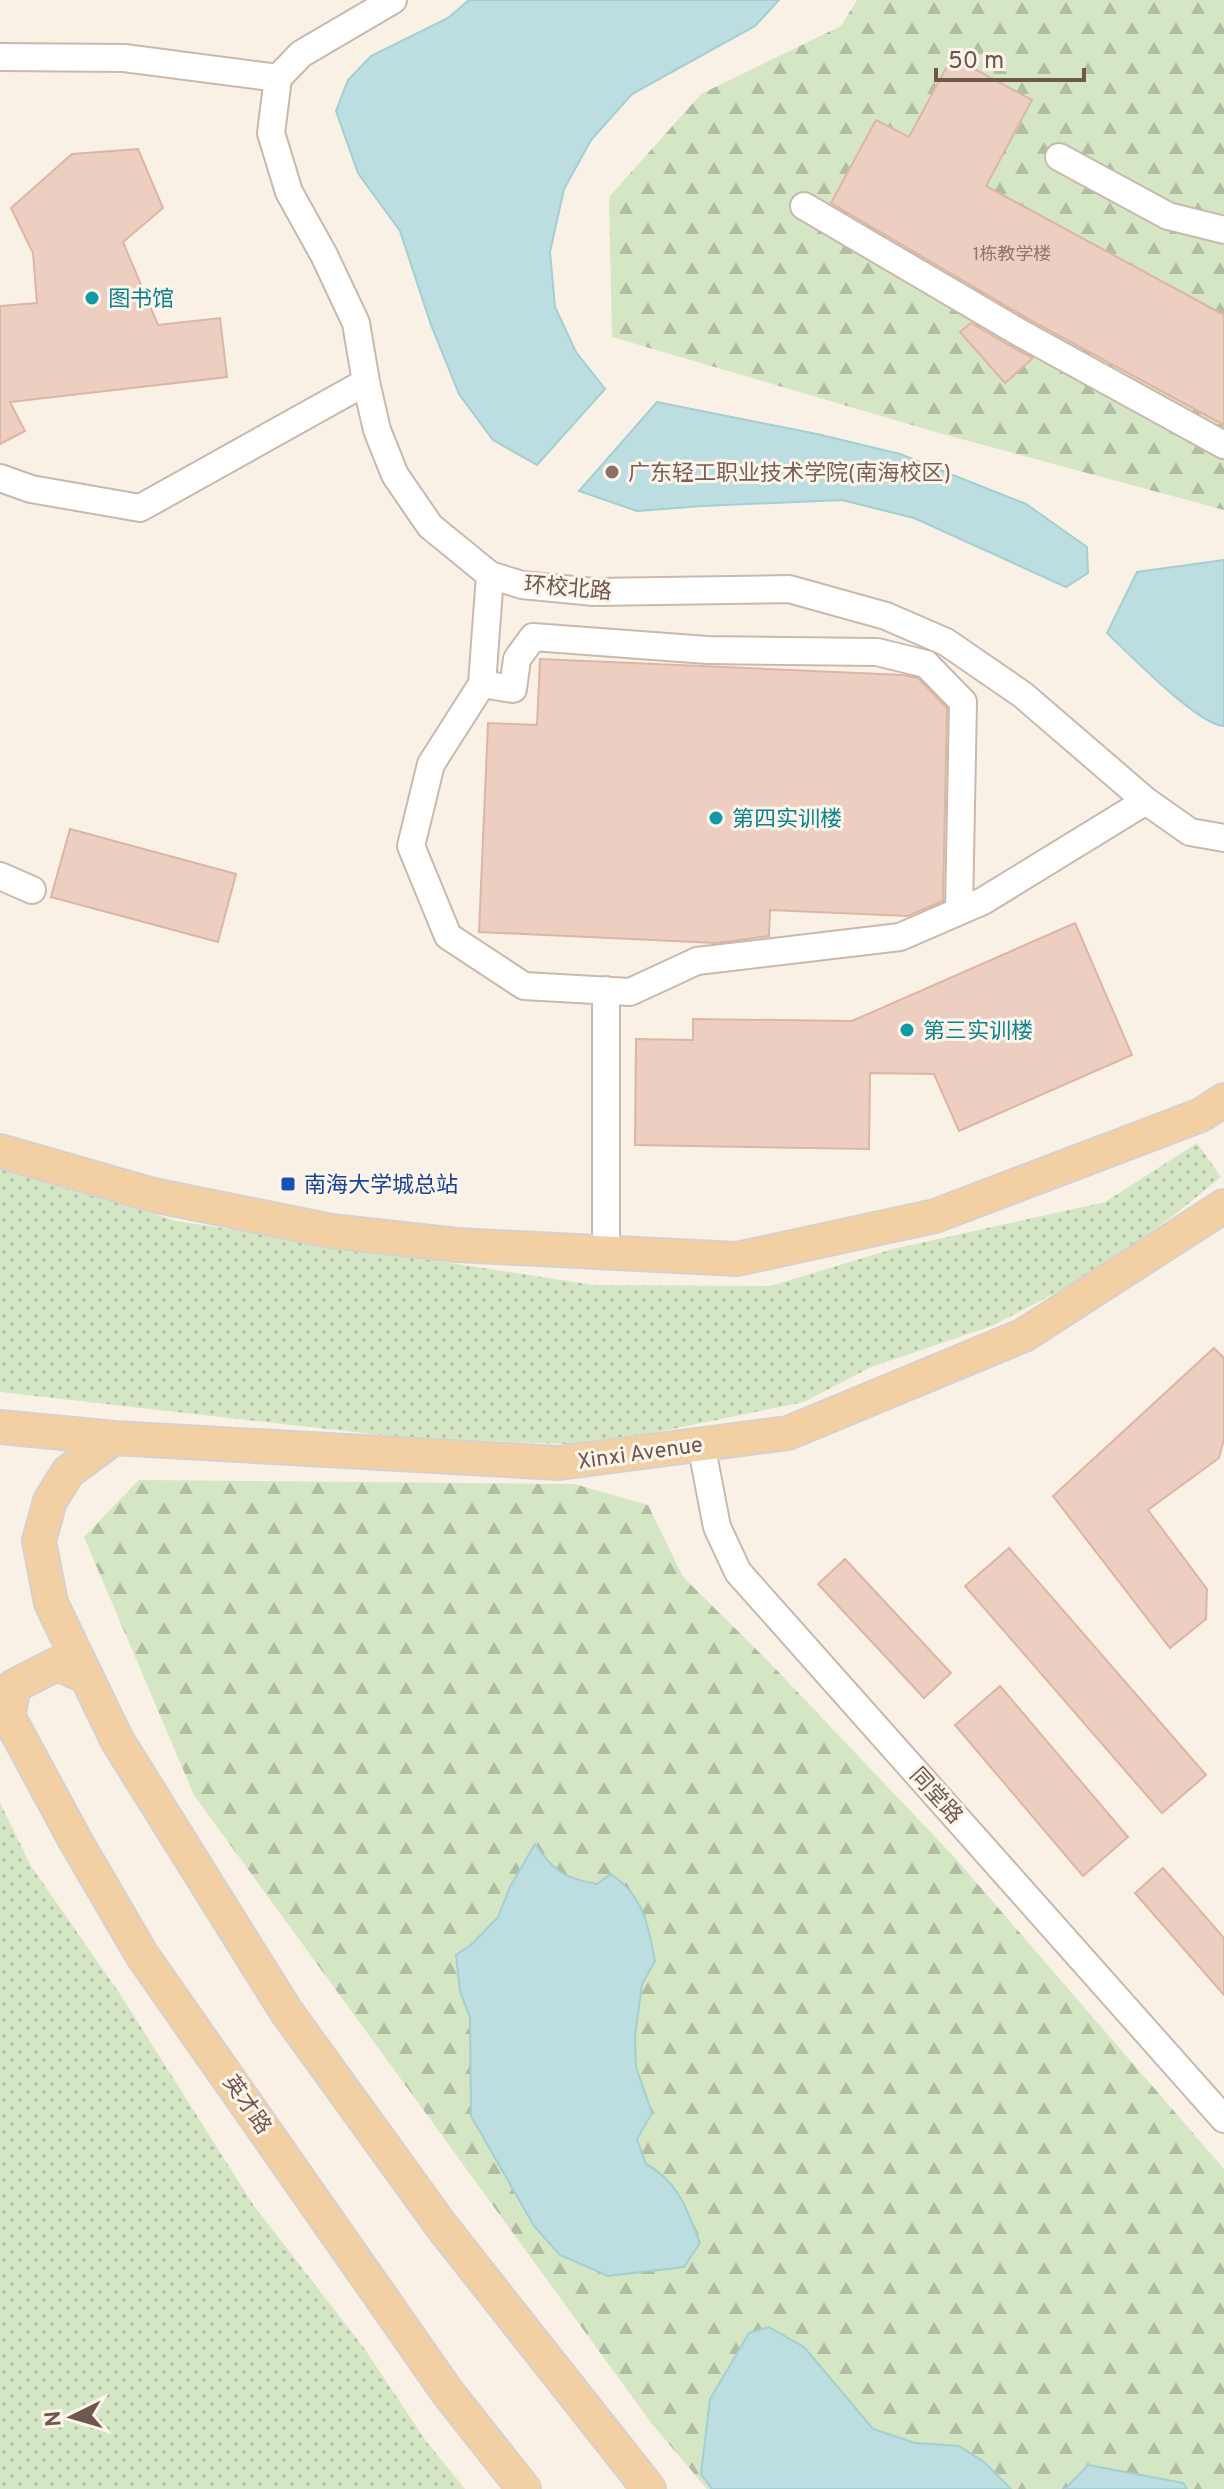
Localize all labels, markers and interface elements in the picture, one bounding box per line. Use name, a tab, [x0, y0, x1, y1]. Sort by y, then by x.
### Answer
scale bar	[936, 32, 1084, 82]
text: 50 m	[948, 47, 1004, 77]
house number: 1栋教学楼	[973, 244, 1051, 267]
place label: 图书馆	[108, 287, 174, 314]
marker: 图书馆	[83, 289, 101, 307]
place label: 广东轻工职业技术学院(南海校区)	[628, 461, 951, 488]
marker: 广东轻工职业技术学院(南海校区)	[603, 463, 621, 481]
street label: 环校北路	[523, 572, 613, 607]
place label: 第四实训楼	[732, 807, 842, 834]
marker: 第四实训楼	[707, 809, 725, 827]
place label: 第三实训楼	[923, 1019, 1033, 1046]
marker: 第三实训楼	[898, 1021, 916, 1039]
place label: 南海大学城总站	[304, 1173, 458, 1200]
marker: 南海大学城总站	[279, 1175, 297, 1193]
street label: Xinxi Avenue	[576, 1432, 705, 1477]
street label: 同堂路	[903, 1763, 967, 1830]
street label: 英才路	[216, 2071, 276, 2140]
north arrow	[32, 2377, 112, 2457]
text: N	[40, 2409, 69, 2428]

